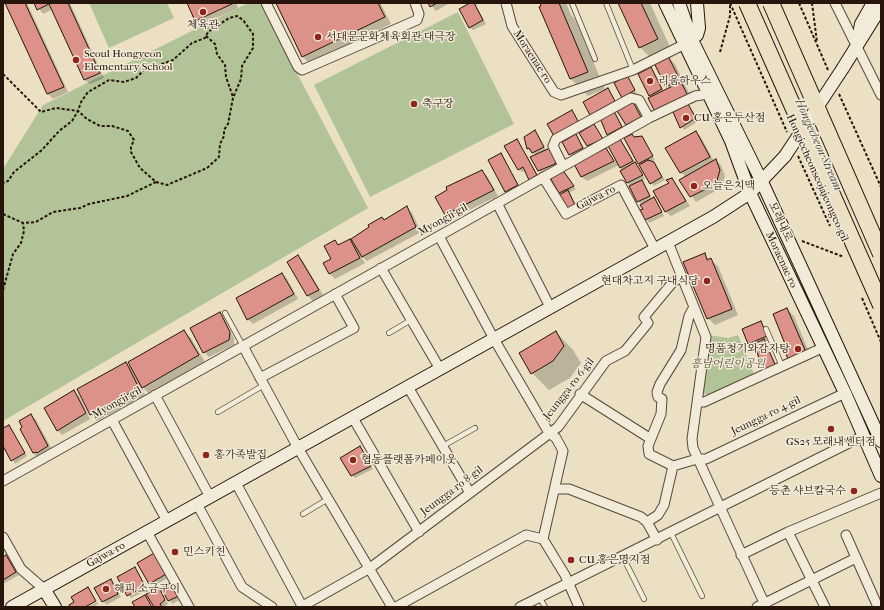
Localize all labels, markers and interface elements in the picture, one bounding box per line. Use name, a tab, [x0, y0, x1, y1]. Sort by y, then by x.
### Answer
marker: 체육관	[198, 7, 208, 17]
place label: 체육관	[187, 18, 219, 32]
street label: Moraenae-ro	[510, 28, 554, 86]
place label: 서대문문화체육회관 대극장	[326, 30, 456, 44]
marker: 서대문문화체육회관 대극장	[313, 32, 323, 42]
place label: Seoul Hongyeon Elementary School	[84, 47, 173, 73]
marker: Seoul Hongyeon Elementary School	[71, 55, 81, 65]
place label: 리움하우스	[658, 74, 711, 88]
marker: 리움하우스	[645, 76, 655, 86]
place label: 축구장	[422, 97, 454, 111]
water label: Hongjecheon Stream	[791, 97, 845, 193]
marker: 축구장	[409, 99, 419, 109]
place label: CU 홍은두산점	[694, 111, 765, 125]
street label: Hongjecheonseojajeongeo-gil	[783, 112, 851, 244]
marker: CU 홍은두산점	[681, 113, 691, 123]
place label: 오늘은치맥	[702, 179, 755, 193]
marker: 오늘은치맥	[689, 181, 699, 191]
street label: Gajwa-ro	[574, 183, 618, 213]
street label: 모래내로	[765, 200, 795, 244]
street label: Myongji-gil	[416, 201, 470, 239]
street label: Moraenae-ro	[762, 230, 800, 290]
place label: 현대차고지 구내식당	[601, 274, 699, 288]
marker: 현대차고지 구내식당	[702, 276, 712, 286]
place label: 명품청기와감자탕	[705, 342, 790, 356]
marker: 명품청기와감자탕	[793, 344, 803, 354]
street label: Jeungga-ro 6-gil	[541, 355, 597, 423]
park label: 흥남어린이공원	[691, 357, 765, 371]
street label: Myongji-gil	[90, 384, 144, 422]
street label: Jeungga-ro 4-gil	[729, 393, 803, 439]
marker: GS25 모래내센터점	[826, 424, 836, 434]
place label: GS25 모래내센터점	[786, 435, 876, 449]
place label: 홍가족발집	[214, 448, 267, 462]
marker: 홍가족발집	[201, 450, 211, 460]
place label: 협동플랫폼카페이웃	[361, 453, 457, 467]
marker: 협동플랫폼카페이웃	[348, 455, 358, 465]
street label: Jeungga-ro 8-gil	[418, 463, 486, 519]
place label: 등촌 샤브칼국수	[769, 484, 846, 498]
marker: 등촌 샤브칼국수	[849, 486, 859, 496]
street label: Gajwa-ro	[84, 539, 128, 571]
place label: 민스키친	[183, 545, 226, 559]
marker: 민스키친	[170, 547, 180, 557]
place label: CU 홍은명지점	[579, 553, 650, 567]
marker: CU 홍은명지점	[566, 555, 576, 565]
place label: 해피 소금구이	[114, 582, 180, 596]
marker: 해피 소금구이	[101, 584, 111, 594]

